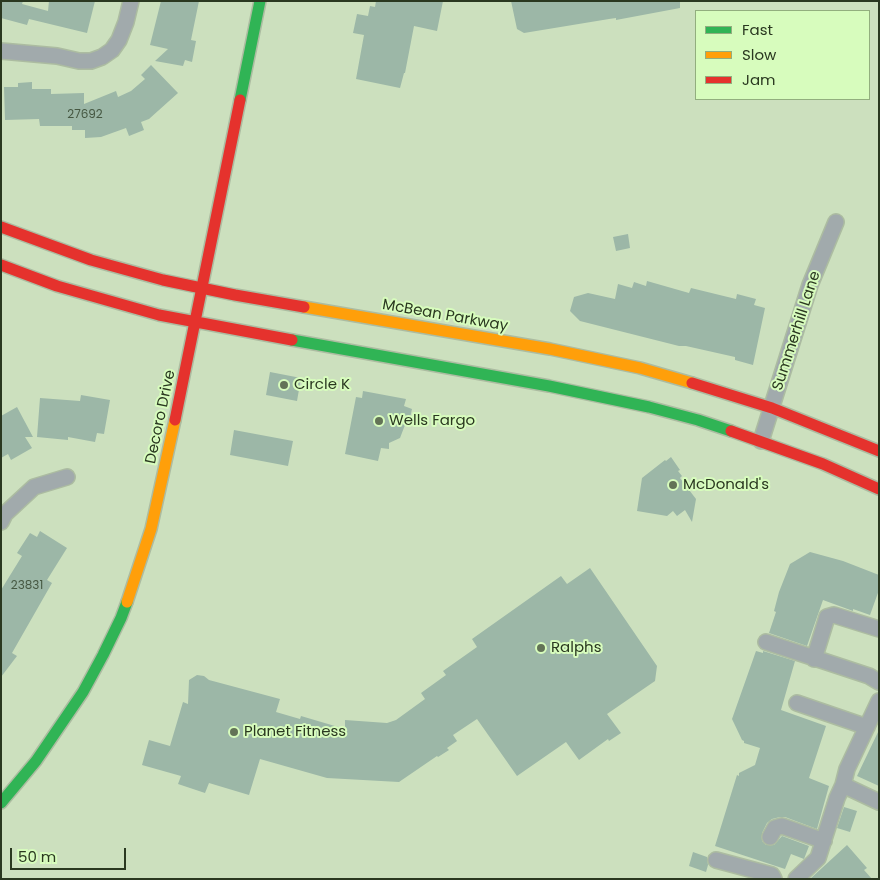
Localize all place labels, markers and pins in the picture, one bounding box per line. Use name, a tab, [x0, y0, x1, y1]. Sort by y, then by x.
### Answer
place label: Circle K	[294, 376, 350, 394]
marker: Circle K	[278, 379, 290, 391]
place label: Wells Fargo	[389, 412, 475, 430]
marker: Wells Fargo	[373, 415, 385, 427]
place label: McDonald's	[683, 476, 769, 494]
marker: McDonald's	[667, 479, 679, 491]
place label: Ralphs	[551, 639, 602, 657]
marker: Ralphs	[535, 642, 547, 654]
place label: Planet Fitness	[244, 723, 346, 741]
marker: Planet Fitness	[228, 726, 240, 738]

